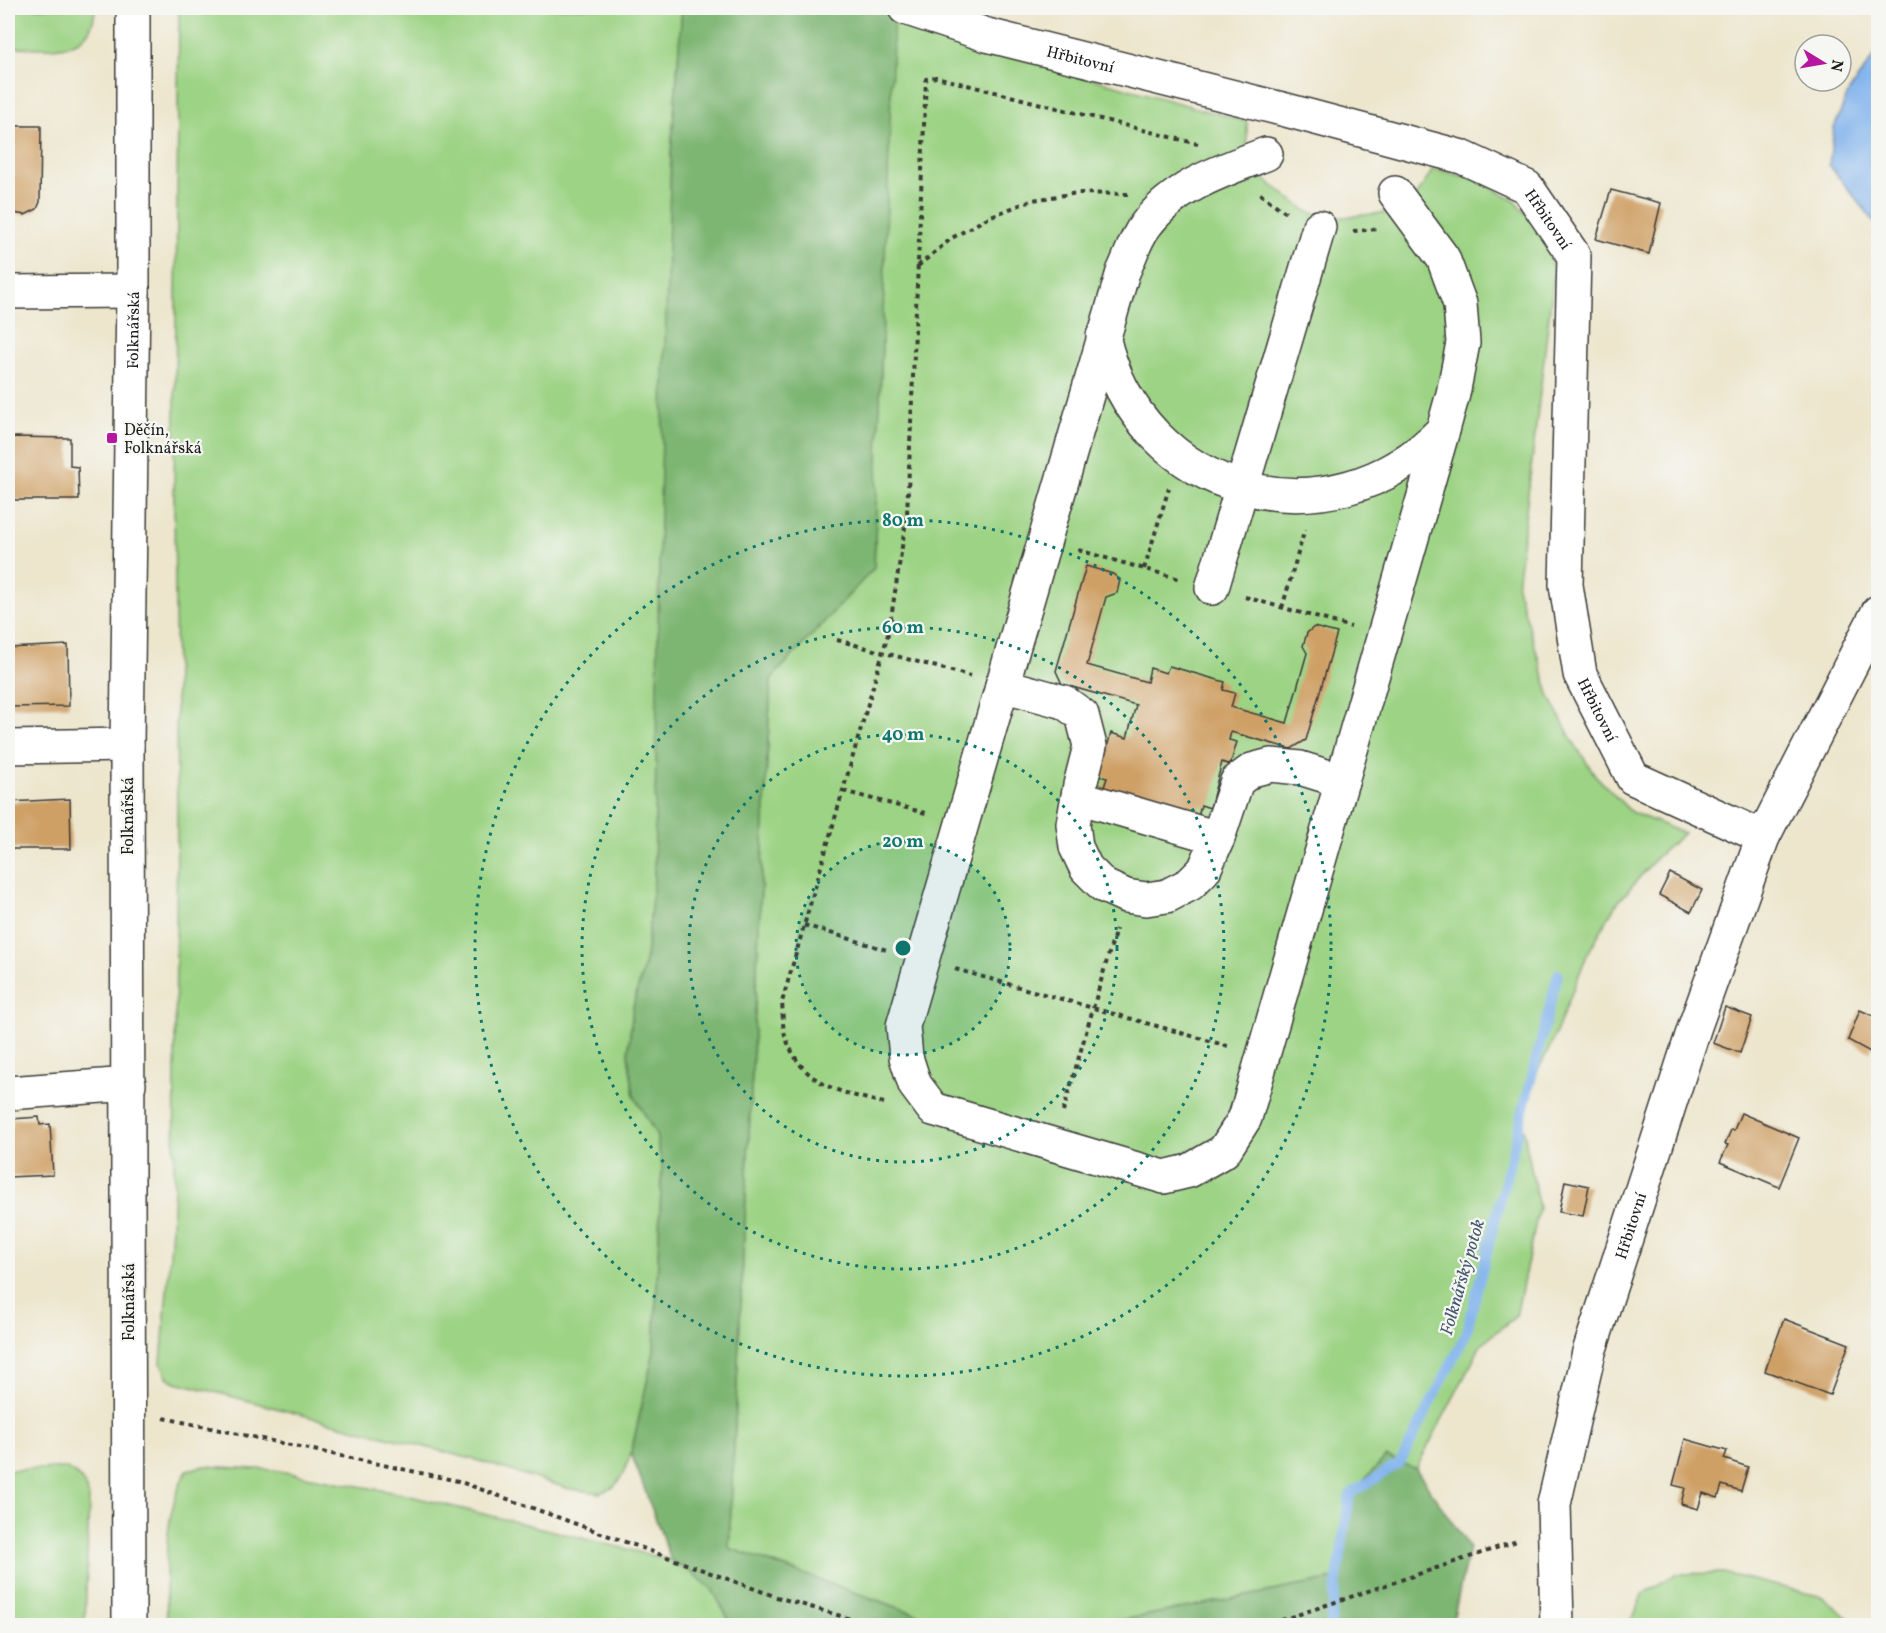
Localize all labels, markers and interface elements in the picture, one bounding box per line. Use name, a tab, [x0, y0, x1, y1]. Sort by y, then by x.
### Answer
north arrow	[1793, 33, 1853, 93]
street label: Hřbitovní	[1044, 41, 1117, 80]
text: N	[1824, 58, 1848, 74]
street label: Hřbitovní	[1519, 185, 1576, 255]
street label: Folknářská	[123, 291, 146, 369]
place label: Děčín, Folknářská	[124, 420, 202, 460]
marker: Děčín, Folknářská	[105, 431, 119, 445]
text: 80 m	[882, 509, 924, 534]
text: 60 m	[882, 616, 924, 641]
street label: Hřbitovní	[1571, 675, 1622, 746]
text: 40 m	[882, 723, 924, 748]
street label: Folknářská	[118, 777, 140, 855]
text: 20 m	[882, 830, 924, 855]
centre of rings	[893, 938, 913, 958]
street label: Hřbitovní	[1611, 1190, 1653, 1262]
water label: Folknářský potok	[1435, 1216, 1492, 1338]
street label: Folknářská	[119, 1263, 141, 1341]

